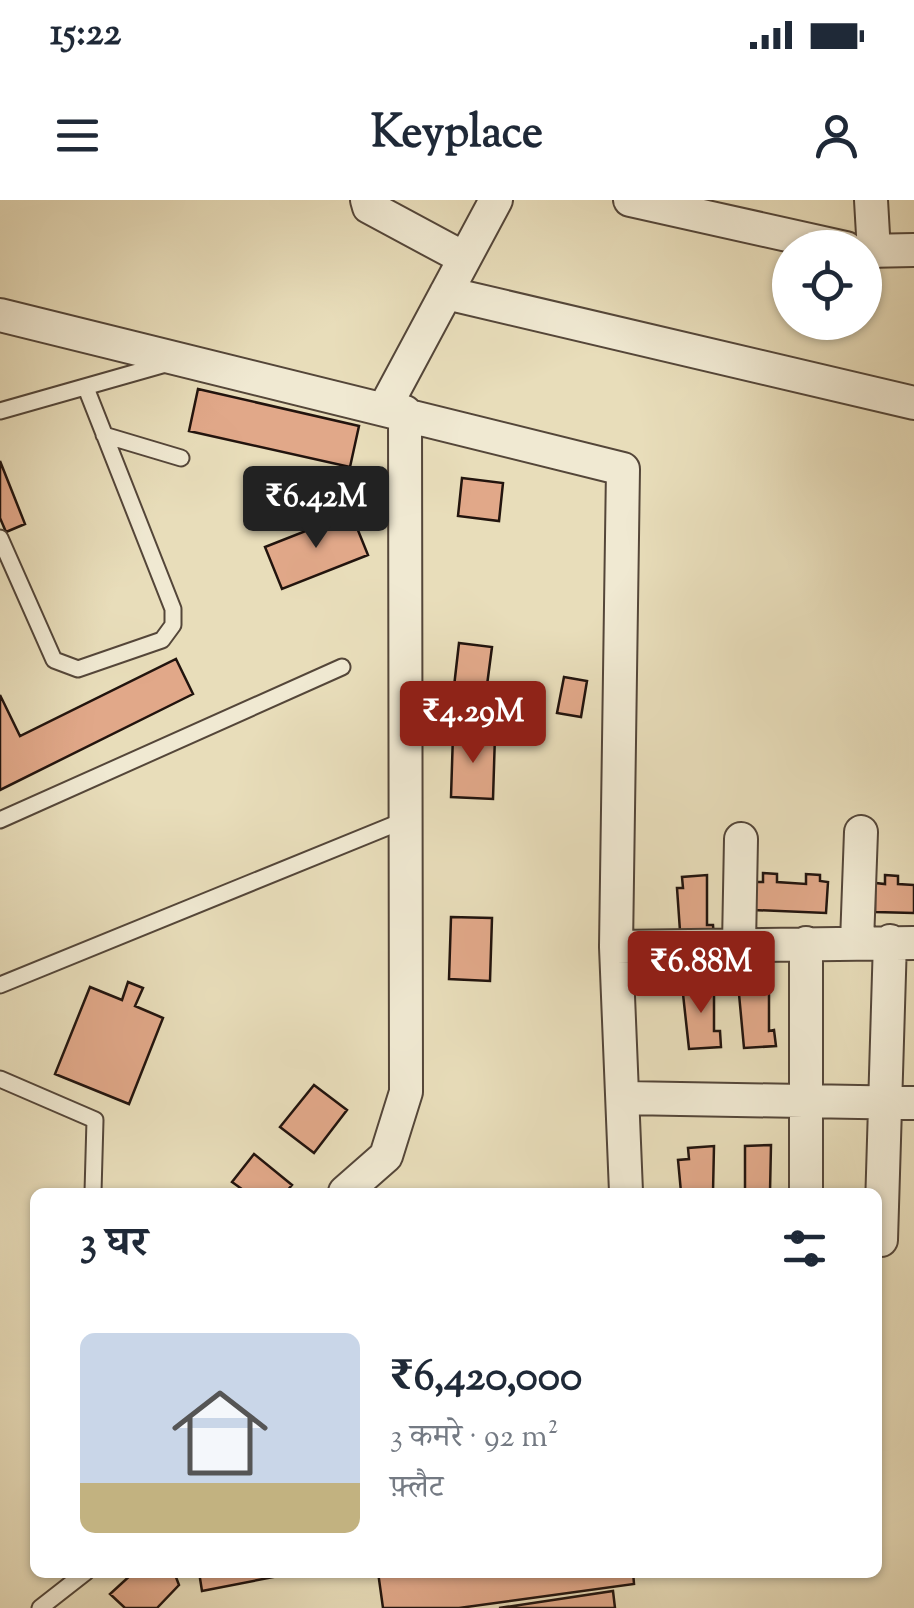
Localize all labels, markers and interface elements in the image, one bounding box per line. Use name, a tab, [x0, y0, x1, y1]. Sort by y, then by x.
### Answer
text: 15:22	[50, 8, 121, 62]
text: Keyplace	[371, 103, 543, 168]
icon: menu	[50, 108, 105, 163]
icon: person	[809, 108, 864, 163]
map controls	[772, 230, 882, 340]
button: locate	[772, 230, 882, 340]
pin: ₹6.42M	[235, 466, 397, 551]
text: ₹6.42M	[265, 475, 367, 521]
pin: ₹4.29M	[392, 681, 554, 766]
text: ₹4.29M	[422, 690, 524, 736]
pin: ₹6.88M	[620, 931, 782, 1016]
text: ₹6.88M	[650, 940, 752, 986]
text: 3 घर	[80, 1215, 148, 1275]
icon: filters	[777, 1221, 832, 1276]
text: ₹6,420,000	[390, 1349, 582, 1409]
icon: home	[160, 1373, 280, 1493]
text: 3 कमरे · 92 m²	[390, 1415, 559, 1461]
text: फ़्लैट	[390, 1466, 443, 1512]

